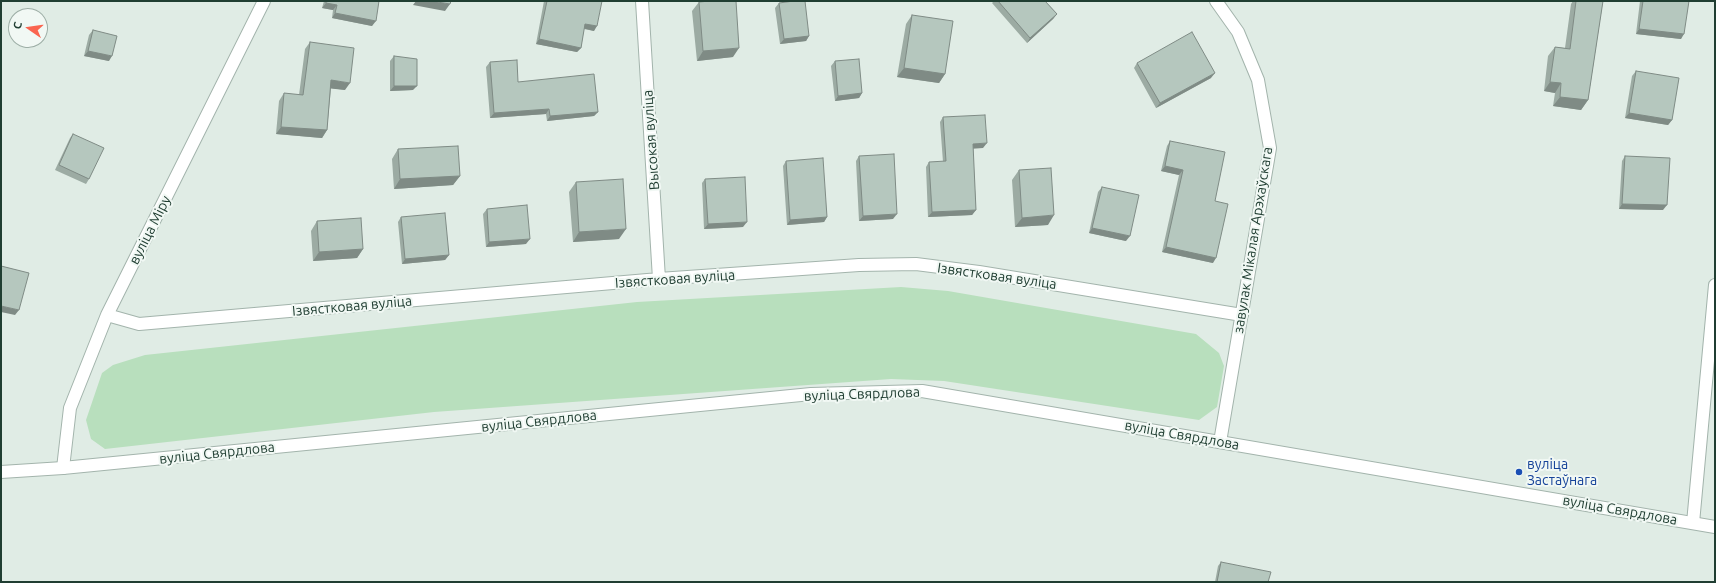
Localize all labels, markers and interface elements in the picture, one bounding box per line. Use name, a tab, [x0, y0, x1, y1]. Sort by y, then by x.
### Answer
north arrow	[8, 8, 48, 48]
text: С	[11, 21, 24, 30]
street label: Высокая вуліца	[639, 89, 663, 191]
street label: завулак Мікалая Арэхаўскага	[1230, 146, 1276, 334]
street label: вуліца Міру	[126, 193, 174, 267]
street label: Ізвястковая вуліца	[936, 259, 1058, 293]
street label: Ізвястковая вуліца	[614, 266, 736, 292]
street label: Ізвястковая вуліца	[291, 292, 413, 320]
street label: вуліца Свярдлова	[804, 384, 920, 404]
street label: вуліца Свярдлова	[480, 407, 598, 435]
street label: вуліца Свярдлова	[1123, 417, 1241, 453]
street label: вуліца Свярдлова	[158, 439, 276, 467]
place label: вуліца Застаўнага	[1527, 456, 1597, 488]
marker: вуліца Застаўнага	[1514, 467, 1524, 477]
street label: вуліца Свярдлова	[1561, 492, 1679, 528]

